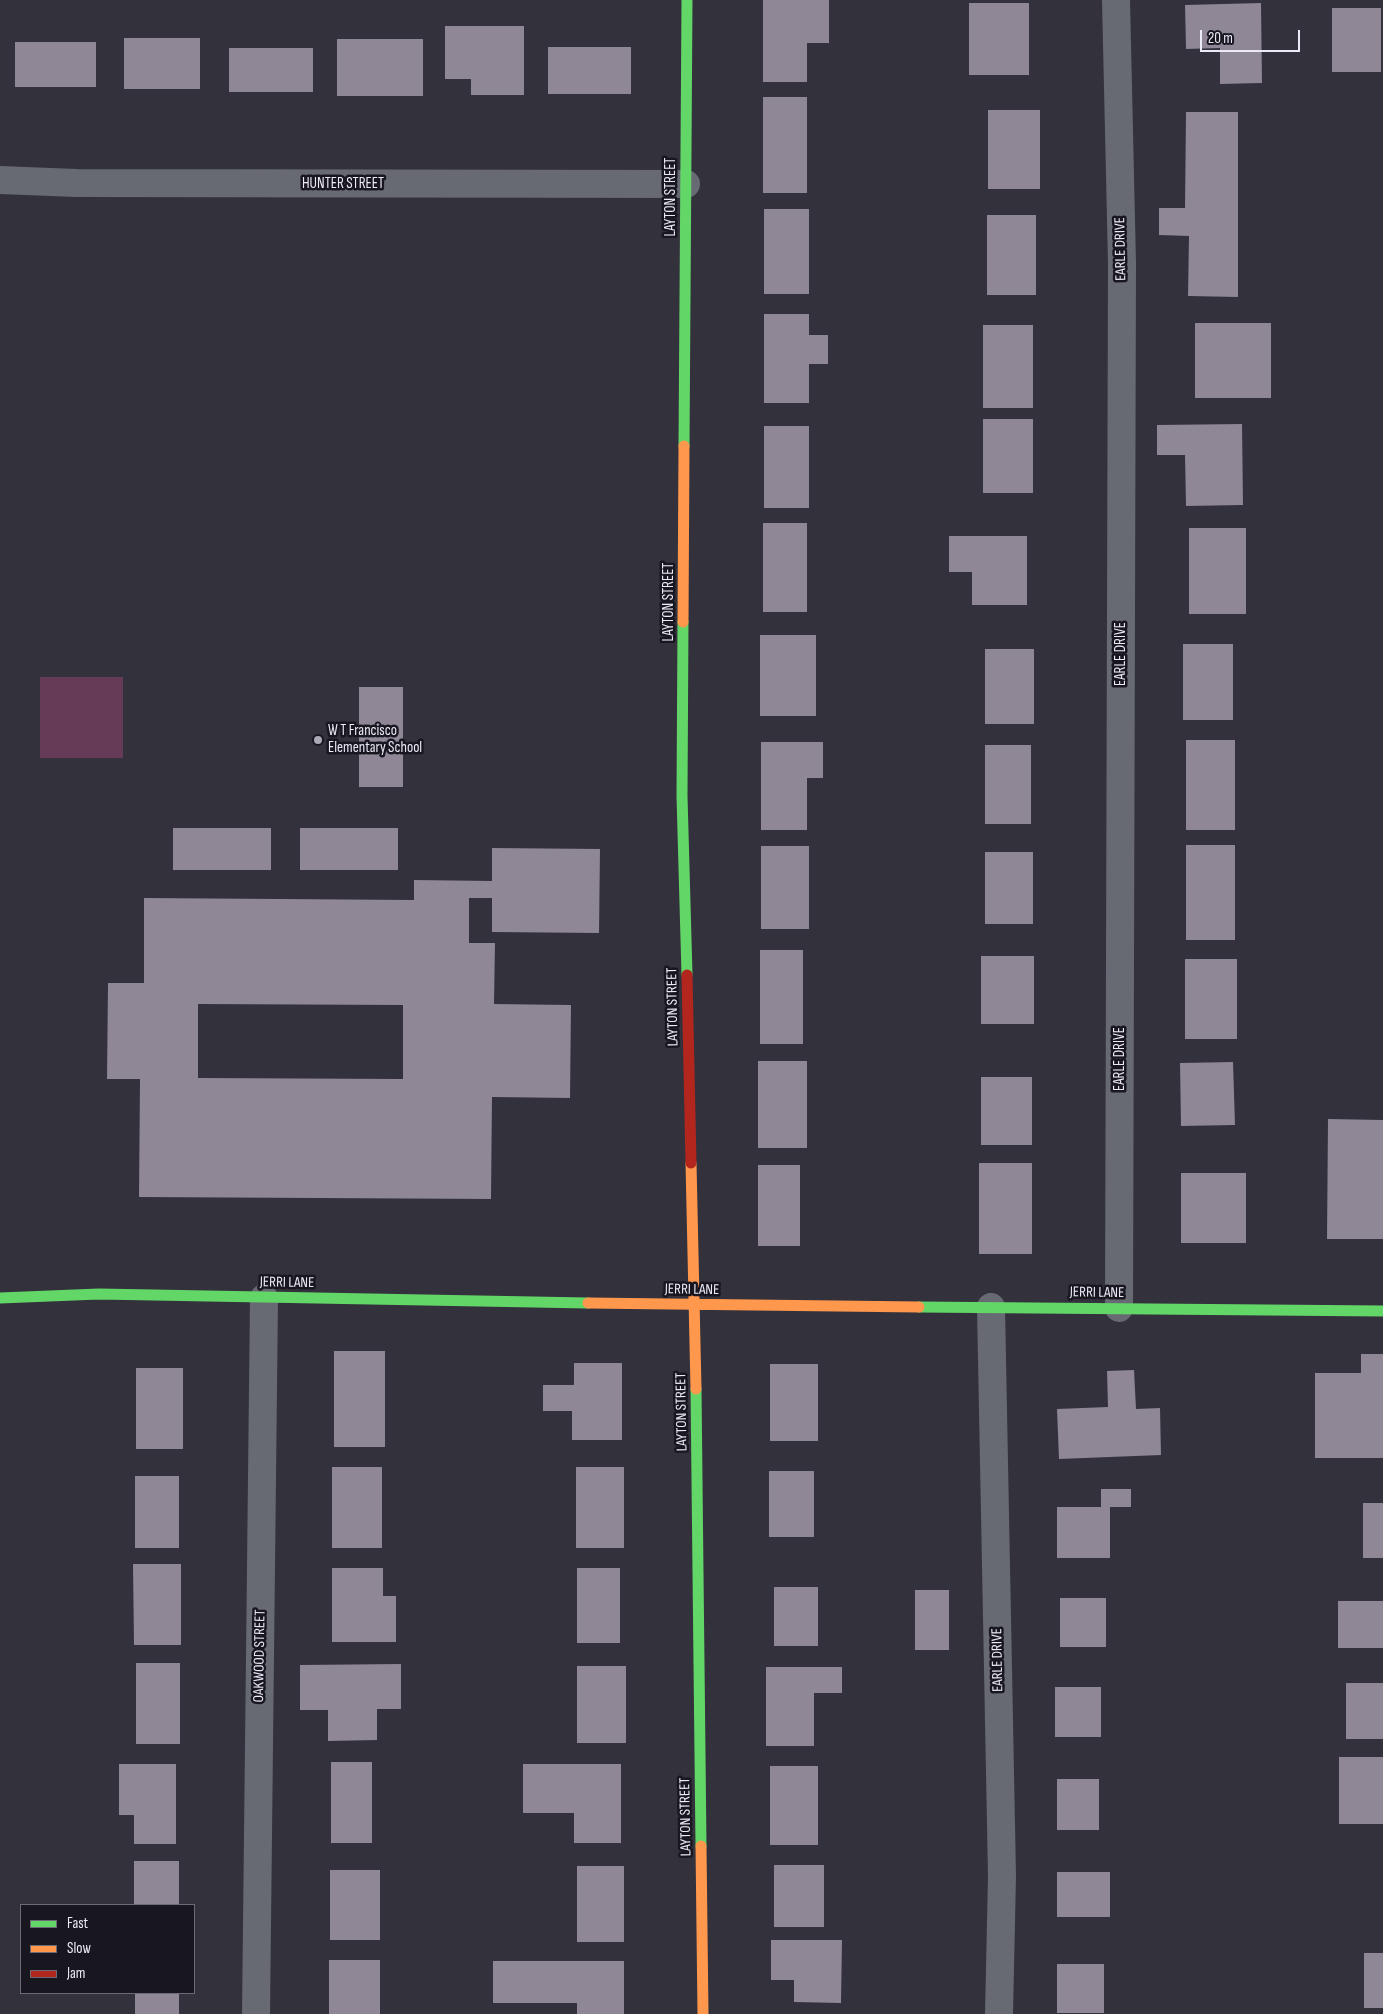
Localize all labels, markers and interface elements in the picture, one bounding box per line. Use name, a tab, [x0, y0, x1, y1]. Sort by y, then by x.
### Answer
scale bar	[1203, 20, 1303, 52]
text: 20 m	[1208, 29, 1233, 48]
street label: LAYTON STREET	[662, 158, 680, 236]
street label: HUNTER STREET	[302, 175, 384, 193]
street label: EARLE DRIVE	[1111, 217, 1131, 281]
street label: LAYTON STREET	[660, 563, 678, 641]
street label: EARLE DRIVE	[1112, 622, 1130, 686]
place label: W T Francisco Elementary School	[328, 722, 422, 757]
marker: W T Francisco Elementary School	[312, 734, 324, 746]
street label: LAYTON STREET	[663, 967, 683, 1047]
street label: EARLE DRIVE	[1111, 1027, 1129, 1091]
street label: JERRI LANE	[260, 1274, 314, 1292]
street label: JERRI LANE	[665, 1281, 719, 1299]
street label: JERRI LANE	[1070, 1284, 1124, 1302]
street label: LAYTON STREET	[672, 1372, 692, 1452]
street label: OAKWOOD STREET	[250, 1609, 270, 1703]
street label: EARLE DRIVE	[988, 1628, 1008, 1692]
street label: LAYTON STREET	[676, 1777, 696, 1857]
legend	[20, 1904, 195, 1994]
text: Fast	[67, 1914, 88, 1933]
text: Slow	[67, 1939, 91, 1958]
text: Jam	[67, 1964, 85, 1983]

